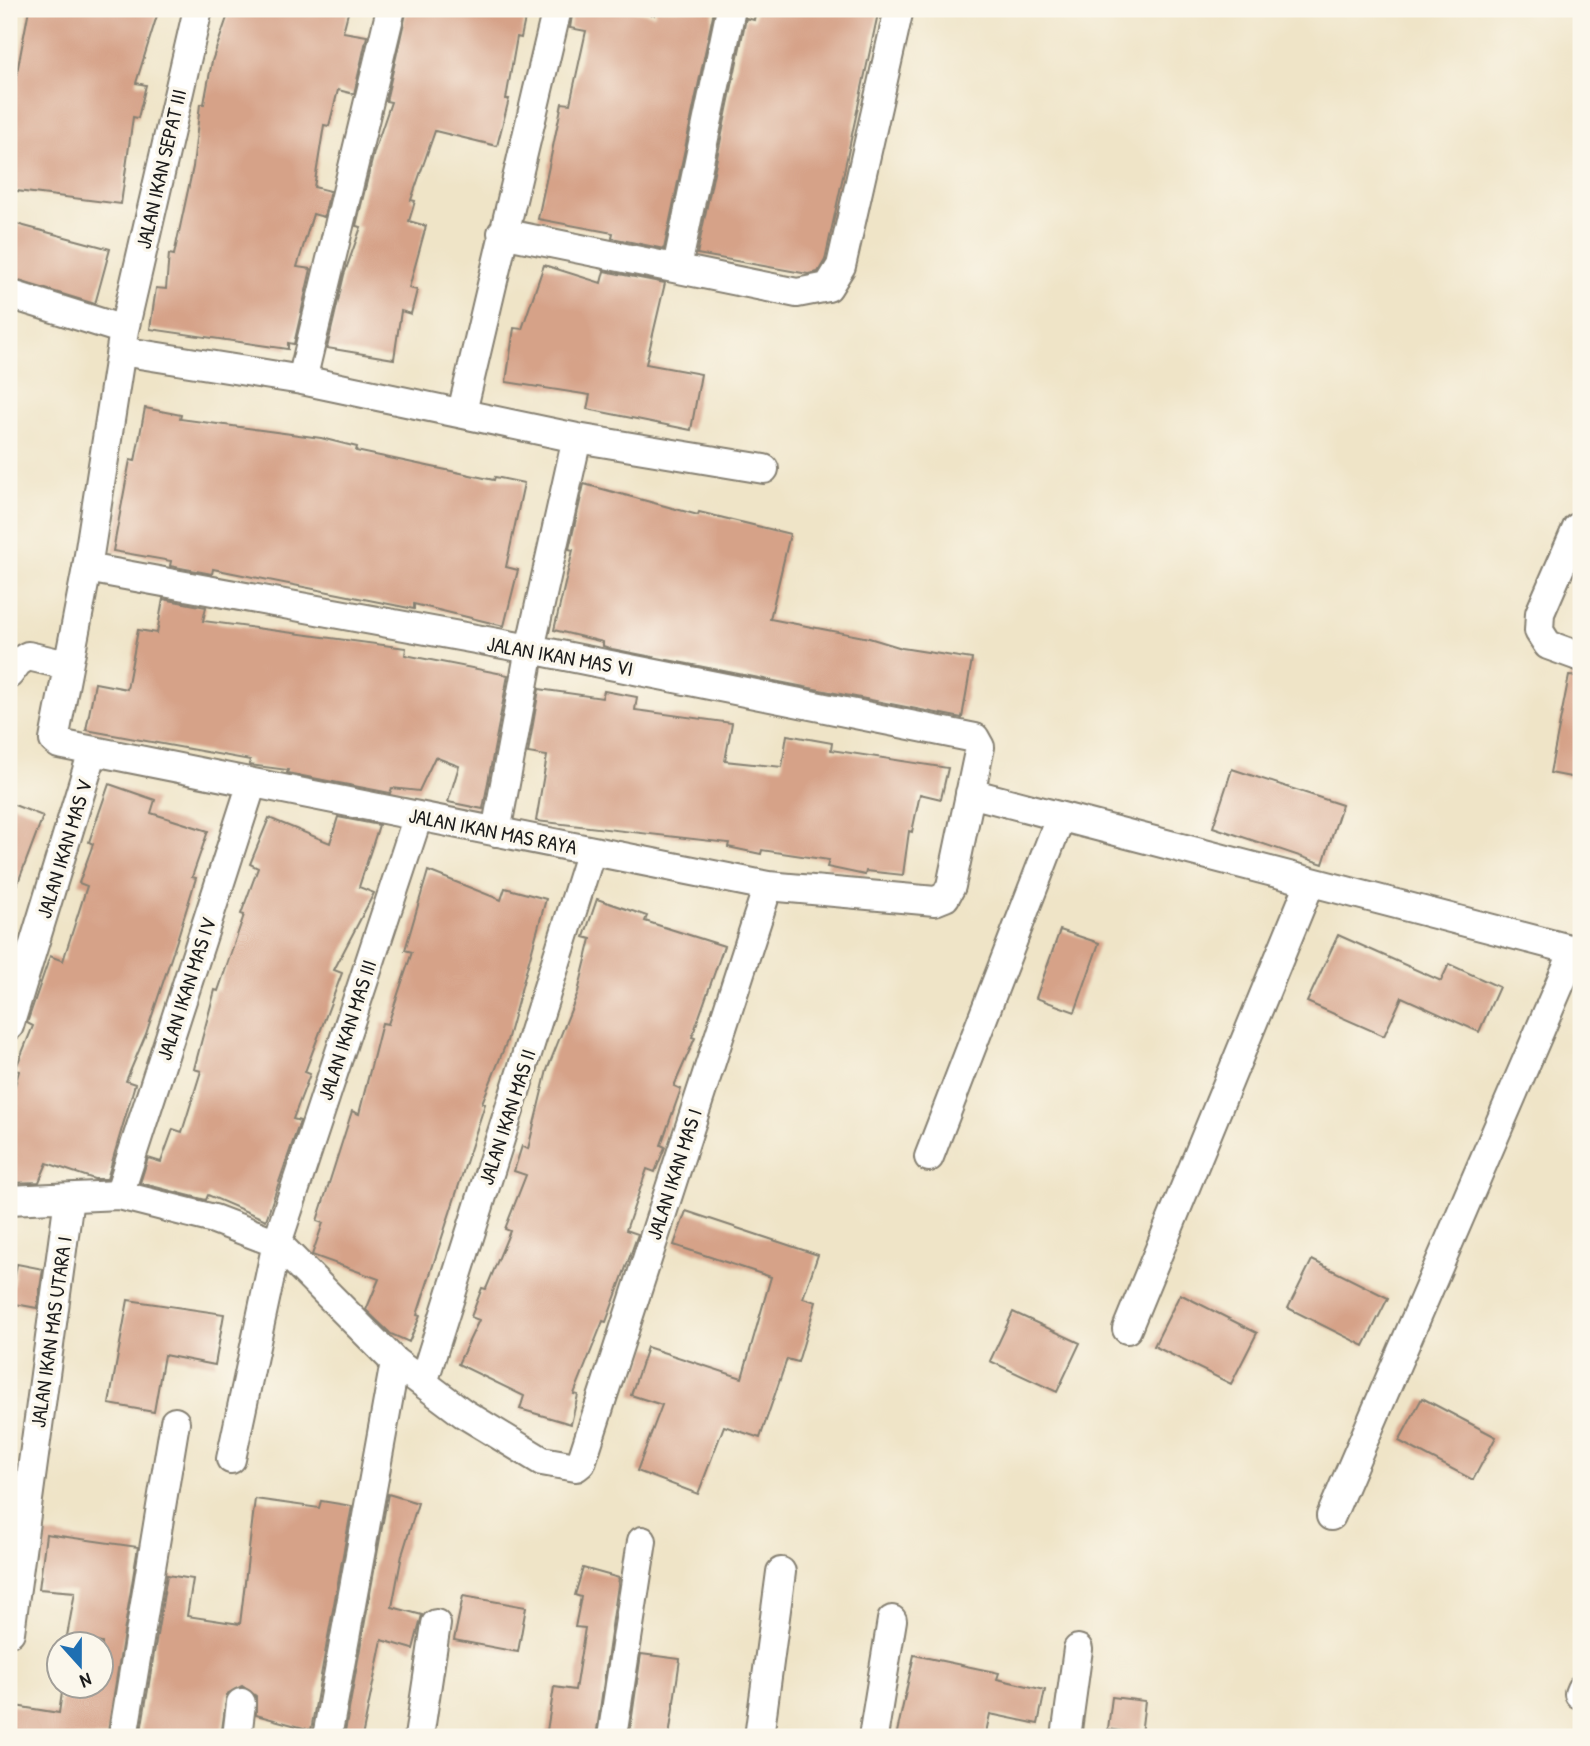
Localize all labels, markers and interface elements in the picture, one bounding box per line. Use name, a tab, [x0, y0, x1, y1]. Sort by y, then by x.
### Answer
street label: JALAN IKAN SEPAT III	[129, 86, 193, 252]
street label: JALAN IKAN MAS VI	[485, 629, 635, 683]
street label: JALAN IKAN MAS V	[29, 776, 99, 922]
street label: JALAN IKAN MAS RAYA	[406, 800, 580, 862]
street label: JALAN IKAN MAS IV	[149, 914, 223, 1064]
street label: JALAN IKAN MAS III	[311, 956, 383, 1104]
street label: JALAN IKAN MAS II	[471, 1045, 543, 1189]
street label: JALAN IKAN MAS I	[639, 1105, 709, 1243]
street label: JALAN IKAN MAS UTARA I	[23, 1235, 79, 1429]
north arrow	[46, 1630, 116, 1700]
text: N	[77, 1667, 95, 1695]

